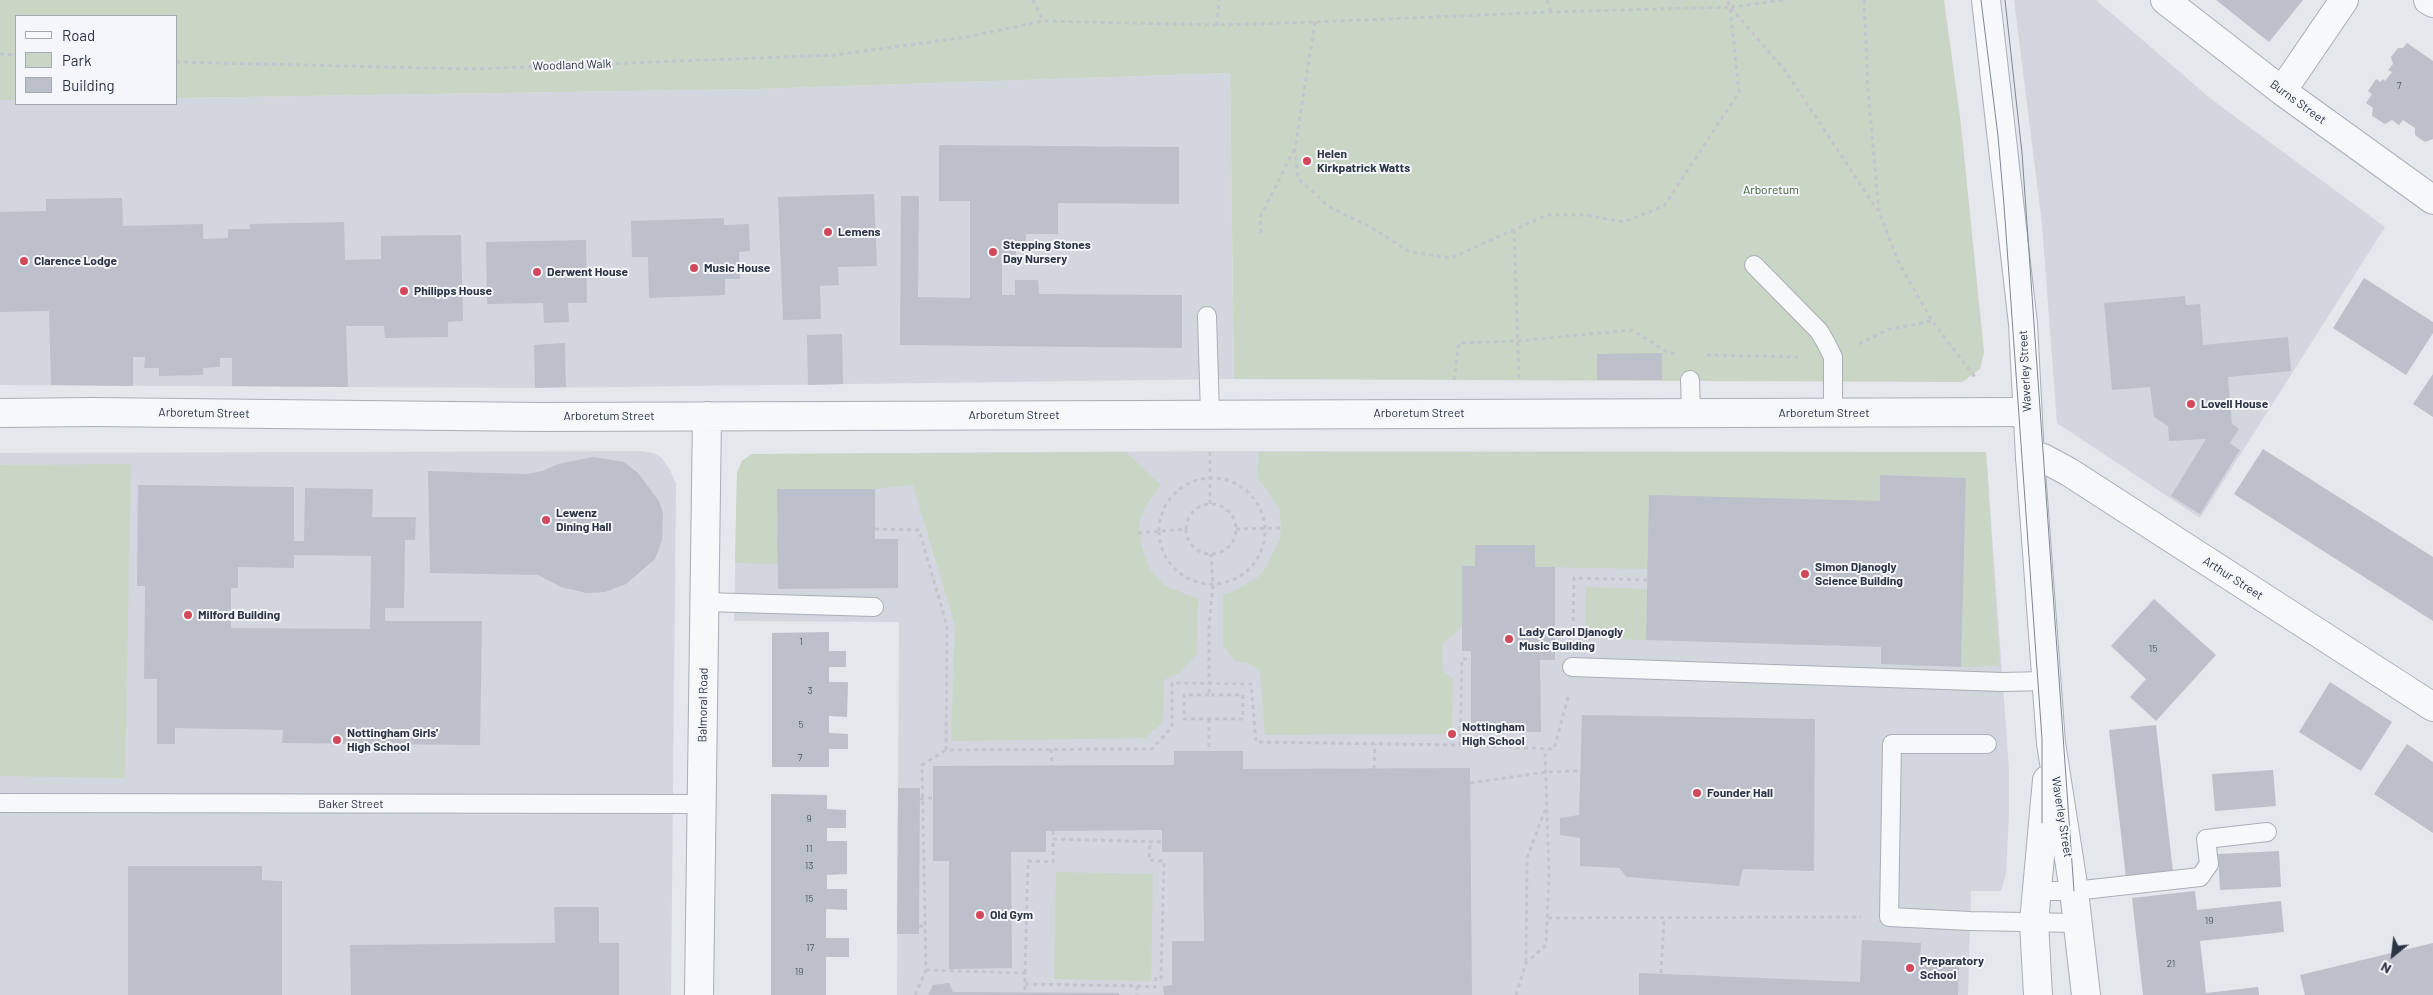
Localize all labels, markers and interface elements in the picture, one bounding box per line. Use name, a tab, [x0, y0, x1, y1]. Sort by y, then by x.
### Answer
legend	[15, 15, 178, 105]
text: Road	[62, 26, 95, 44]
text: Park	[62, 51, 91, 69]
street label: Woodland Walk	[532, 56, 612, 74]
text: Building	[62, 76, 115, 94]
street label: Burns Street	[2267, 77, 2329, 127]
house number: 7	[2397, 80, 2401, 92]
place label: Helen Kirkpatrick Watts	[1317, 147, 1410, 175]
marker: Helen Kirkpatrick Watts	[1301, 155, 1313, 167]
park label: Arboretum	[1743, 183, 1799, 197]
place label: Lemens	[838, 225, 881, 239]
marker: Lemens	[822, 226, 834, 238]
place label: Stepping Stones Day Nursery	[1003, 238, 1091, 266]
marker: Stepping Stones Day Nursery	[987, 246, 999, 258]
place label: Clarence Lodge	[34, 254, 117, 268]
marker: Clarence Lodge	[18, 255, 30, 267]
place label: Music House	[704, 261, 770, 275]
marker: Music House	[688, 262, 700, 274]
place label: Derwent House	[547, 265, 628, 279]
marker: Derwent House	[531, 266, 543, 278]
place label: Philipps House	[414, 284, 492, 298]
marker: Philipps House	[398, 285, 410, 297]
street label: Waverley Street	[2016, 330, 2034, 412]
place label: Lovell House	[2201, 397, 2268, 411]
marker: Lovell House	[2185, 398, 2197, 410]
street label: Arboretum Street	[158, 405, 250, 421]
street label: Arboretum Street	[1373, 406, 1465, 420]
street label: Arboretum Street	[1778, 406, 1870, 420]
street label: Arboretum Street	[968, 408, 1060, 422]
street label: Arboretum Street	[563, 409, 655, 423]
place label: Lewenz Dining Hall	[556, 506, 611, 534]
marker: Lewenz Dining Hall	[540, 514, 552, 526]
street label: Arthur Street	[2200, 553, 2266, 603]
place label: Simon Djanogly Science Building	[1815, 560, 1903, 588]
marker: Simon Djanogly Science Building	[1799, 568, 1811, 580]
place label: Milford Building	[198, 608, 280, 622]
marker: Milford Building	[182, 609, 194, 621]
place label: Lady Carol Djanogly Music Building	[1519, 625, 1623, 653]
marker: Lady Carol Djanogly Music Building	[1503, 633, 1515, 645]
house number: 1	[799, 636, 803, 648]
house number: 15	[2149, 643, 2157, 655]
street label: Balmoral Road	[695, 667, 711, 743]
house number: 3	[807, 685, 813, 697]
house number: 5	[798, 719, 804, 731]
place label: Nottingham High School	[1462, 720, 1525, 748]
place label: Nottingham Girls' High School	[347, 726, 438, 754]
marker: Nottingham High School	[1446, 728, 1458, 740]
marker: Nottingham Girls' High School	[331, 734, 343, 746]
house number: 7	[798, 752, 802, 764]
street label: Waverley Street	[2048, 775, 2076, 859]
place label: Founder Hall	[1707, 786, 1773, 800]
marker: Founder Hall	[1691, 787, 1703, 799]
street label: Baker Street	[318, 797, 384, 811]
house number: 9	[806, 813, 812, 825]
house number: 11	[805, 843, 813, 855]
house number: 13	[805, 860, 813, 872]
house number: 15	[805, 893, 813, 905]
place label: Old Gym	[990, 908, 1033, 922]
marker: Old Gym	[974, 909, 986, 921]
house number: 19	[2205, 915, 2213, 927]
north arrow	[2368, 930, 2418, 980]
house number: 17	[806, 942, 814, 954]
place label: Preparatory School	[1920, 954, 1984, 982]
house number: 21	[2167, 958, 2175, 970]
text: N	[2377, 959, 2394, 978]
marker: Preparatory School	[1904, 962, 1916, 974]
house number: 19	[795, 966, 803, 978]

